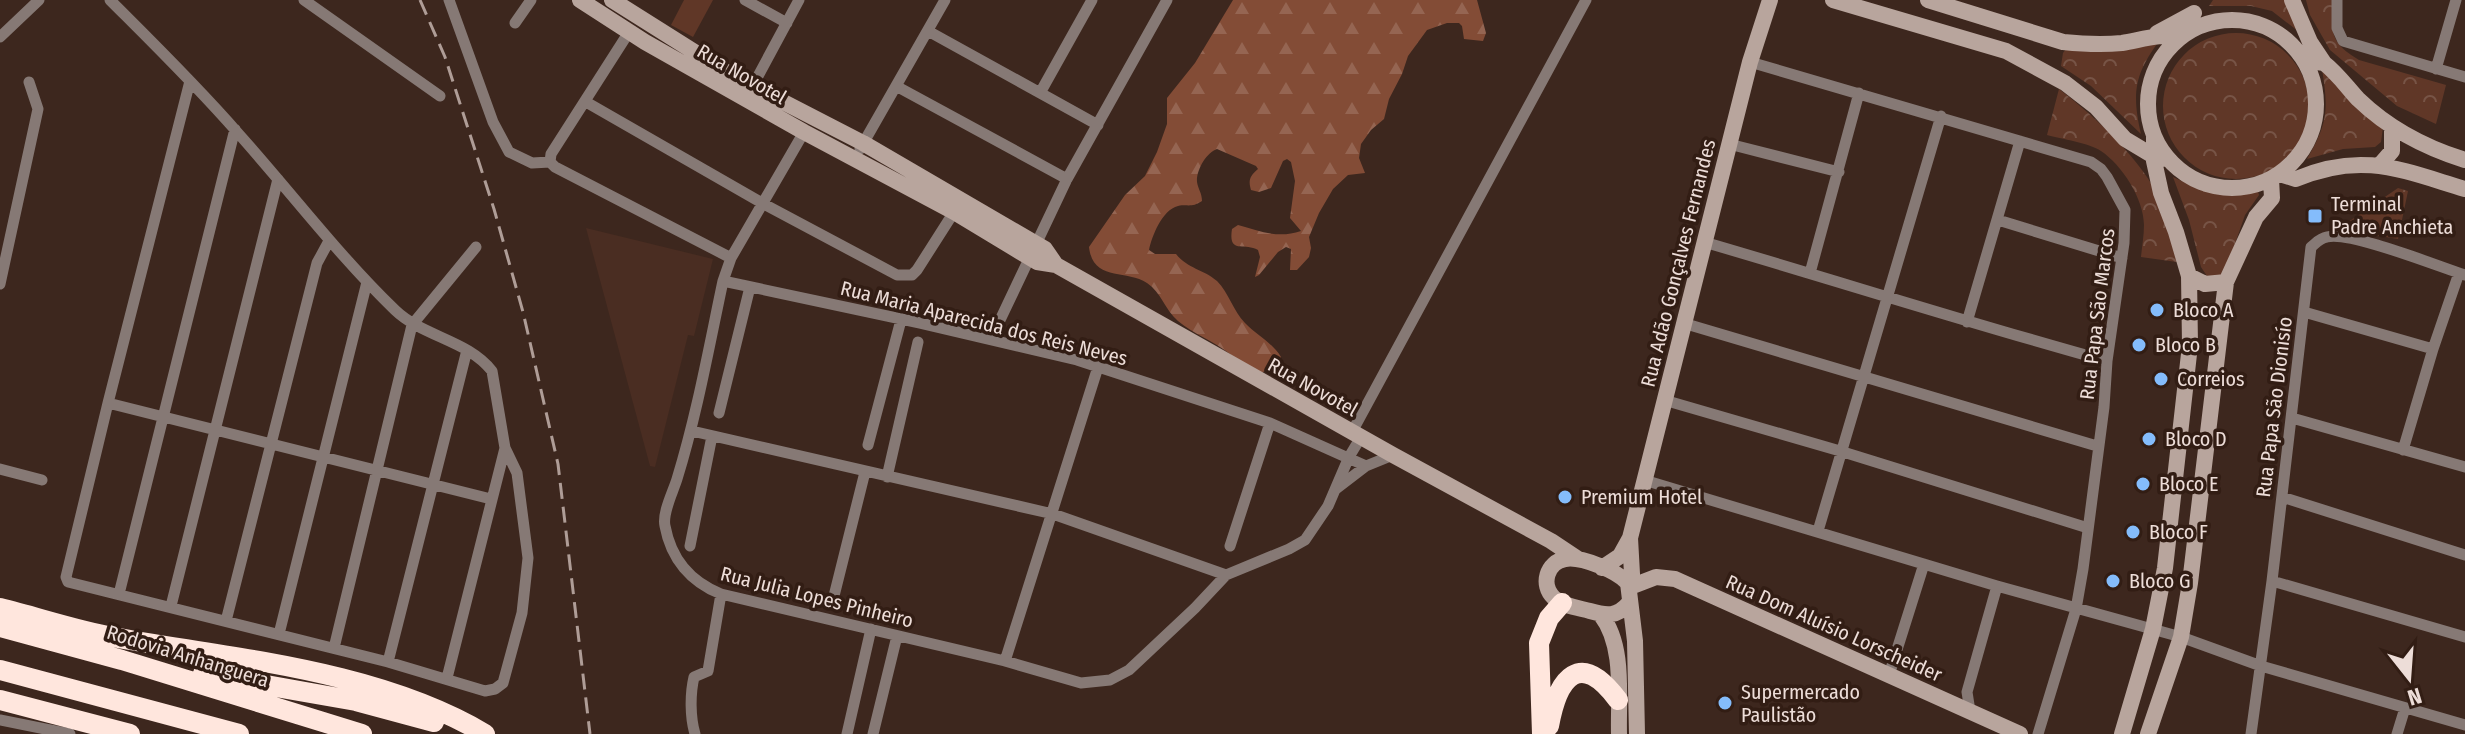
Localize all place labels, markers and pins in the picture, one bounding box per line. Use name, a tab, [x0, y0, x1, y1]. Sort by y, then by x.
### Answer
place label: Terminal Padre Anchieta	[2331, 192, 2453, 239]
marker: Terminal Padre Anchieta	[2306, 207, 2324, 225]
place label: Bloco A	[2173, 298, 2234, 322]
marker: Bloco A	[2148, 301, 2166, 319]
place label: Bloco B	[2155, 333, 2216, 357]
marker: Bloco B	[2130, 336, 2148, 354]
place label: Correios	[2177, 367, 2245, 391]
marker: Correios	[2152, 370, 2170, 388]
place label: Bloco D	[2165, 427, 2227, 451]
marker: Bloco D	[2140, 430, 2158, 448]
place label: Bloco E	[2159, 472, 2218, 496]
marker: Bloco E	[2134, 475, 2152, 493]
place label: Premium Hotel	[1581, 485, 1702, 509]
marker: Premium Hotel	[1556, 488, 1574, 506]
place label: Bloco F	[2149, 520, 2208, 544]
marker: Bloco F	[2124, 523, 2142, 541]
place label: Bloco G	[2129, 569, 2191, 593]
marker: Bloco G	[2104, 572, 2122, 590]
place label: Supermercado Paulistão	[1741, 680, 1860, 727]
marker: Supermercado Paulistão	[1716, 694, 1734, 712]

